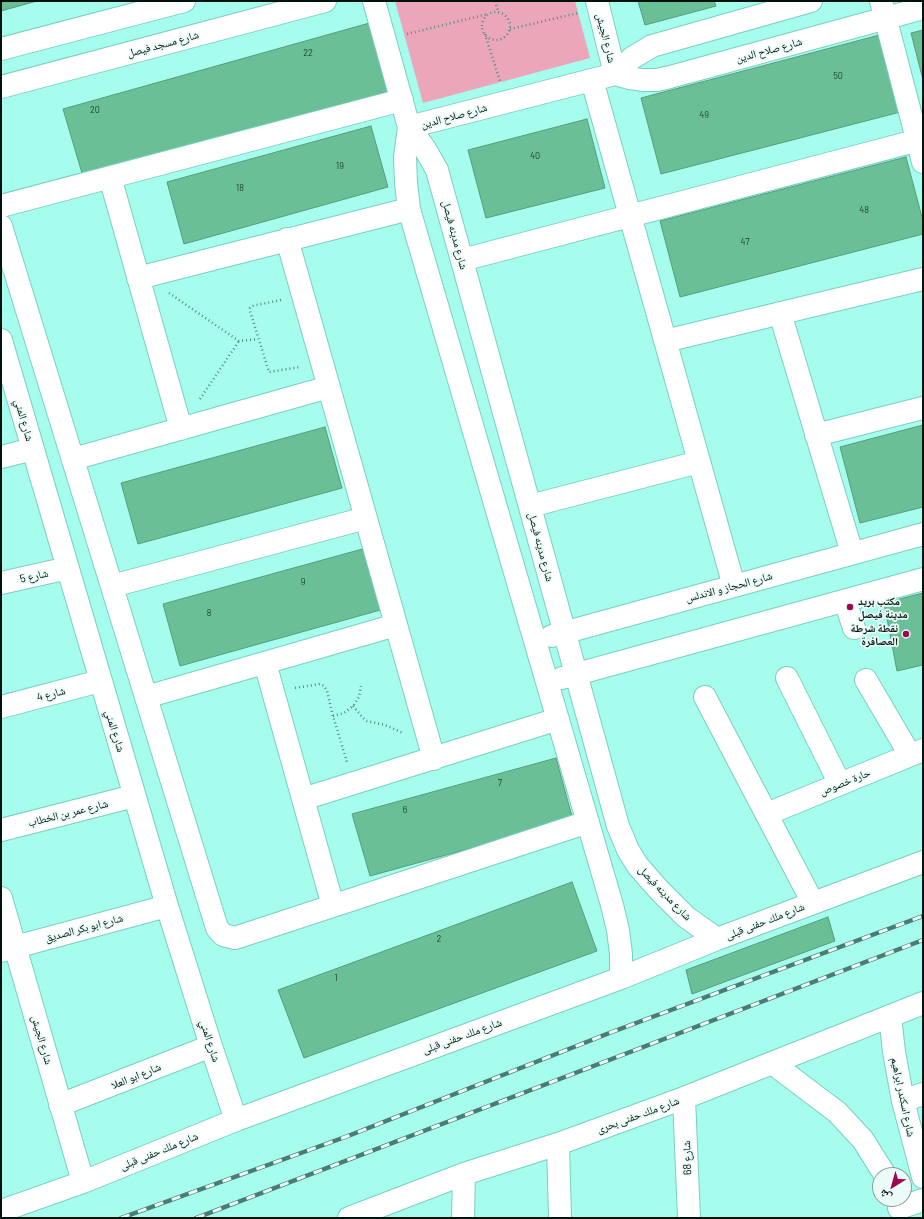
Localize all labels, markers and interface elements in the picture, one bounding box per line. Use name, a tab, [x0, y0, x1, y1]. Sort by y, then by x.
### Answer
street label: شارع الجيش	[593, 12, 619, 64]
street label: شارع مسجد فيصل	[126, 28, 200, 60]
street label: شارع صلاح الدين	[734, 35, 804, 65]
house number: 22	[303, 48, 313, 58]
house number: 50	[833, 71, 843, 81]
street label: شارع صلاح الدين	[419, 101, 489, 131]
house number: 20	[90, 105, 100, 115]
house number: 49	[699, 110, 709, 120]
house number: 40	[530, 151, 540, 161]
house number: 19	[336, 161, 344, 171]
house number: 18	[236, 183, 244, 193]
street label: شارع مدينه فيصل	[439, 199, 471, 271]
house number: 48	[859, 205, 869, 215]
house number: 47	[741, 237, 749, 247]
street label: شارع المني	[12, 397, 36, 443]
street label: شارع مدينه فيصل	[525, 511, 557, 583]
street label: شارع 5	[19, 566, 49, 586]
street label: شارع الحجاز و الاندلس	[684, 569, 774, 605]
house number: 9	[301, 577, 305, 587]
place label: مكتب بريد مدينة فيصل	[858, 594, 908, 620]
marker: مكتب بريد مدينة فيصل	[845, 602, 855, 612]
house number: 8	[207, 608, 211, 618]
place label: نقطة شرطة العصافرة	[851, 621, 898, 647]
marker: نقطة شرطة العصافرة	[901, 629, 911, 639]
street label: شارع 4	[35, 684, 67, 704]
street label: شارع المني	[102, 708, 128, 754]
street label: حارة خصوص	[818, 766, 872, 798]
house number: 7	[498, 778, 502, 788]
street label: شارع عمر بن الخطاب	[27, 797, 109, 829]
house number: 6	[403, 805, 407, 815]
street label: شارع مدينه فيصل	[636, 863, 694, 923]
street label: شارع ملك حفنى قبلى	[724, 900, 806, 942]
street label: شارع ابو بكر الصديق	[43, 911, 125, 945]
house number: 2	[437, 934, 441, 944]
house number: 1	[334, 973, 338, 983]
street label: شارع الجيش	[29, 1014, 55, 1066]
street label: شارع ملك حفنى قبلى	[421, 1016, 503, 1056]
street label: شارع المني	[197, 1018, 223, 1064]
street label: شارع اسكندر ابراهيم	[888, 1056, 918, 1138]
street label: شارع ابو العلا	[109, 1060, 163, 1092]
street label: شارع ملك حفنى بحرى	[595, 1094, 681, 1136]
street label: شارع ملك حفنى قبلى	[118, 1129, 200, 1173]
street label: شارع 68	[680, 1141, 694, 1175]
north arrow	[872, 1167, 912, 1207]
text: ش	[877, 1187, 894, 1205]

